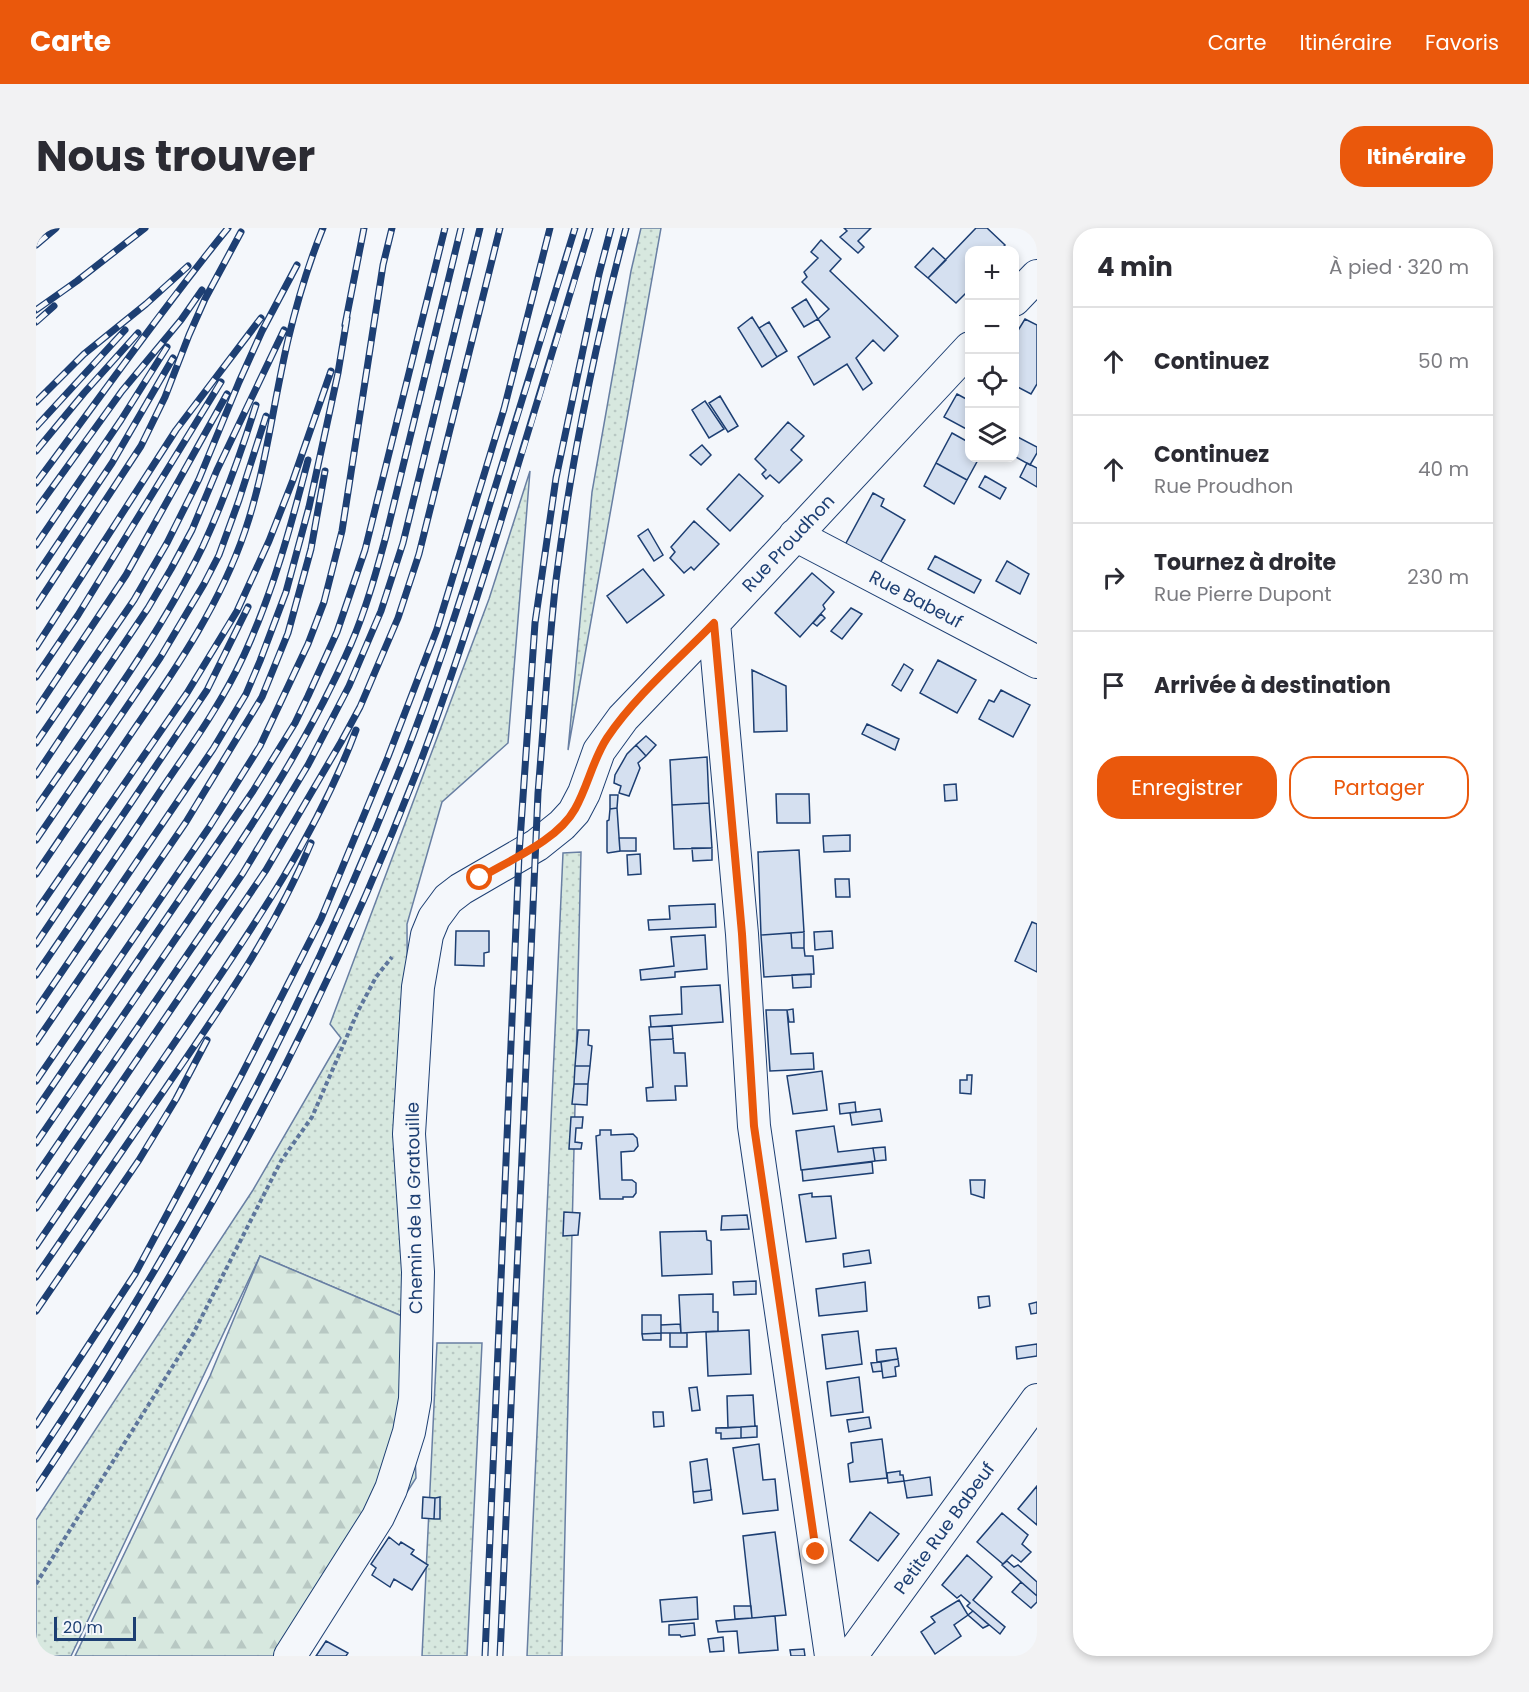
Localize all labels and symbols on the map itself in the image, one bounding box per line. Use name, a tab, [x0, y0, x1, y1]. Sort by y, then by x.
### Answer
street label: Rue Proudhon	[736, 489, 840, 597]
street label: Rue Babeuf	[865, 564, 967, 634]
route start	[466, 864, 492, 890]
street label: Chemin de la Gratouille	[400, 1102, 428, 1314]
street label: Petite Rue Babeuf	[888, 1457, 1000, 1599]
route end	[802, 1538, 828, 1564]
scale bar	[54, 1614, 136, 1642]

